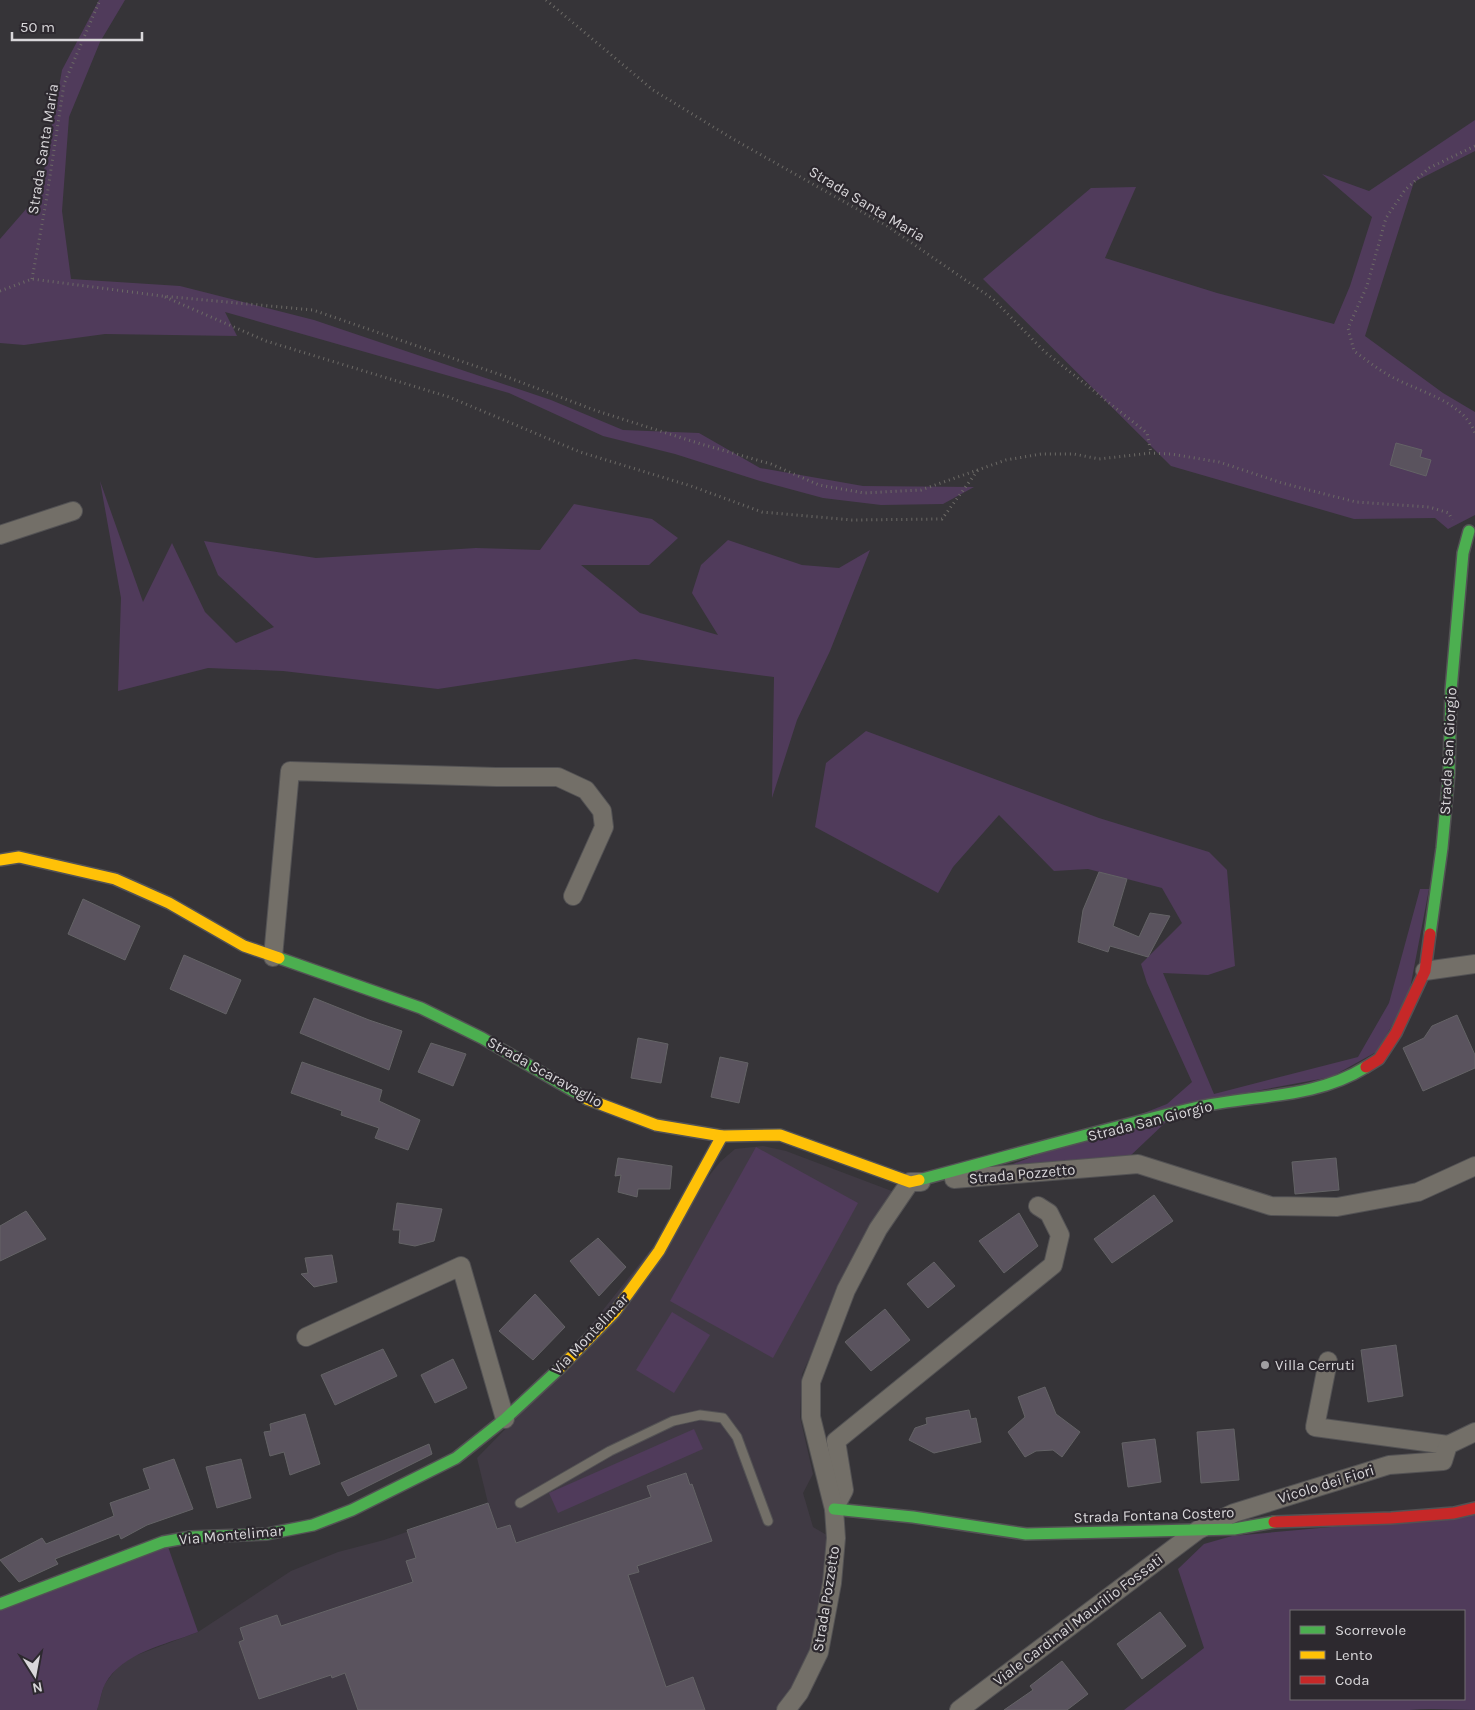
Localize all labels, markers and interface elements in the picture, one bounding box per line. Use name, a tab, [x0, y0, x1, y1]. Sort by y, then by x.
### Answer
scale bar	[12, 10, 142, 42]
text: 50 m	[20, 18, 55, 36]
street label: Strada Santa Maria	[24, 82, 62, 216]
street label: Strada Santa Maria	[806, 162, 928, 246]
street label: Strada San Giorgio	[1436, 687, 1460, 815]
street label: Strada Scaravaglio	[484, 1033, 606, 1111]
street label: Strada San Giorgio	[1086, 1097, 1214, 1145]
street label: Strada Pozzetto	[968, 1160, 1076, 1188]
street label: Via Montelimar	[548, 1289, 633, 1378]
place label: Villa Cerruti	[1275, 1356, 1355, 1374]
marker: Villa Cerruti	[1259, 1359, 1271, 1371]
street label: Vicolo dei Fiori	[1276, 1461, 1376, 1507]
street label: Strada Fontana Costero	[1073, 1503, 1235, 1527]
street label: Via Montelimar	[178, 1521, 284, 1549]
street label: Strada Pozzetto	[809, 1545, 843, 1653]
street label: Viale Cardinal Maurilio Fossati	[989, 1550, 1167, 1690]
legend	[1290, 1610, 1465, 1700]
text: Scorrevole	[1335, 1621, 1406, 1639]
text: Lento	[1335, 1646, 1373, 1664]
north arrow	[10, 1650, 60, 1700]
text: Coda	[1335, 1671, 1370, 1689]
text: N	[31, 1678, 44, 1697]

